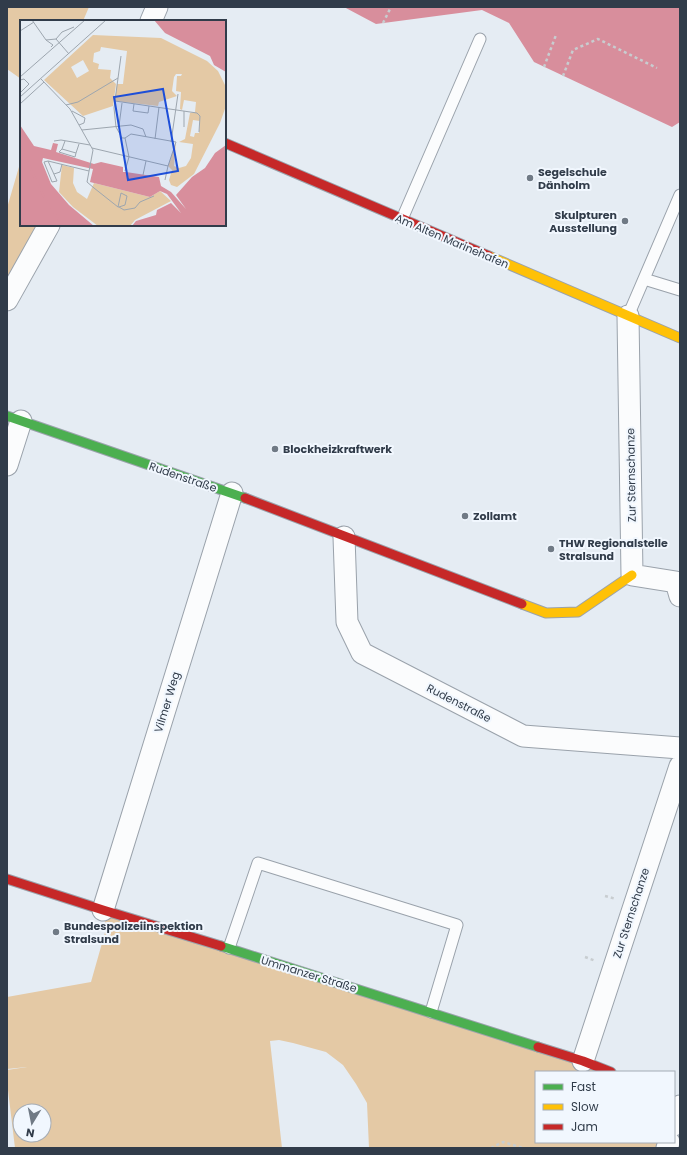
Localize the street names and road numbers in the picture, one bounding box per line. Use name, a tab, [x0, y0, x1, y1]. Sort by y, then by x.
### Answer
street label: Am Alten Marinehafen	[393, 210, 511, 272]
street label: Zur Sternschanze	[622, 428, 640, 522]
street label: Rudenstraße	[147, 458, 219, 496]
street label: Vilmer Weg	[150, 670, 184, 734]
street label: Rudenstraße	[424, 680, 494, 726]
street label: Zur Sternschanze	[609, 866, 653, 960]
street label: Ummanzer Straße	[259, 952, 359, 996]

